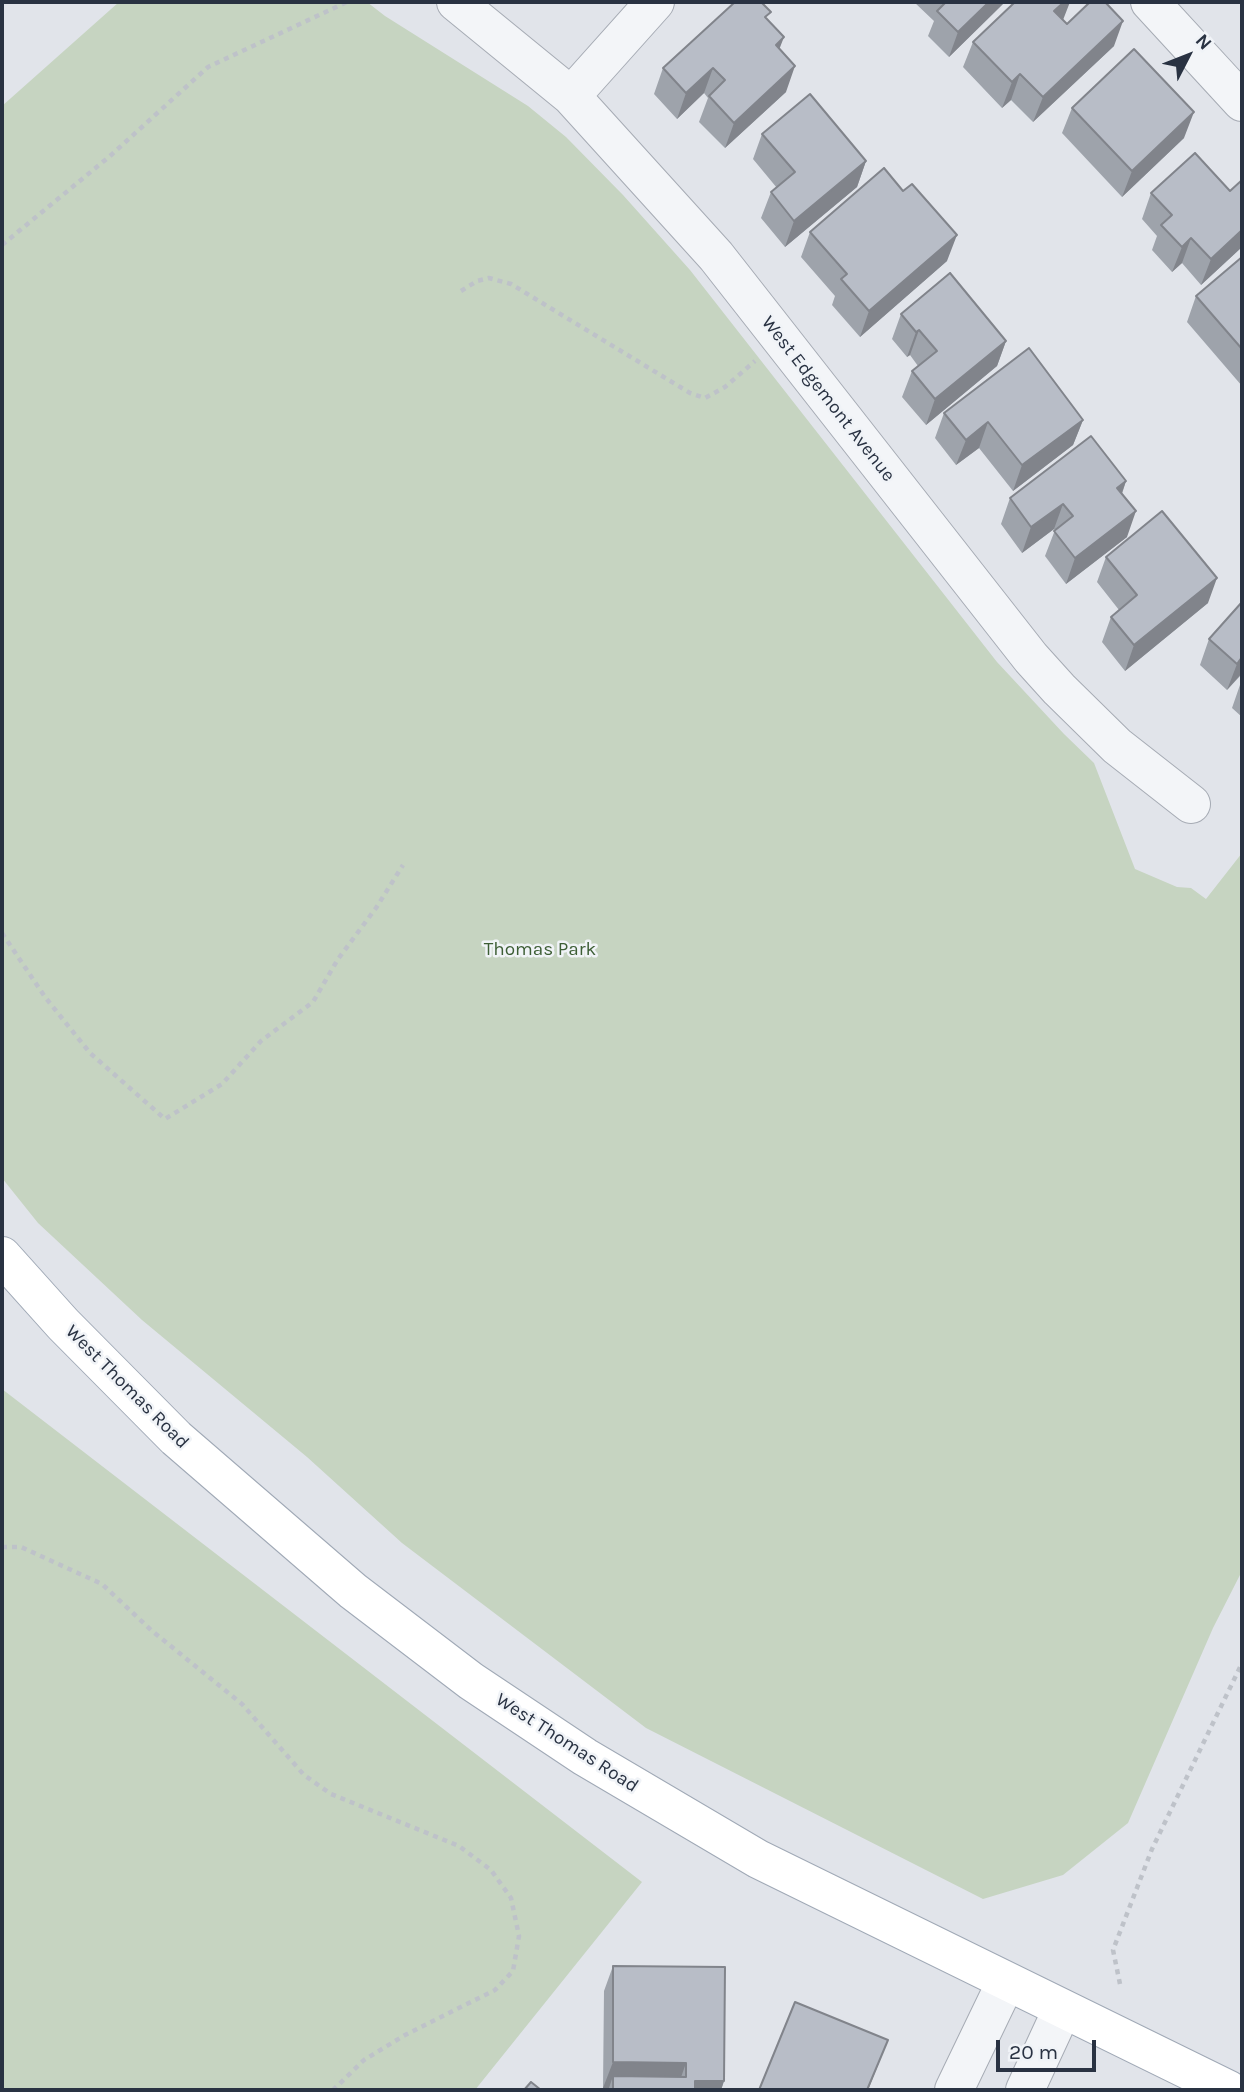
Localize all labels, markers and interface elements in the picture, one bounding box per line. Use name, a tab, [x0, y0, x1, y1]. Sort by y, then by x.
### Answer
north arrow	[1153, 21, 1223, 91]
text: N	[1191, 30, 1216, 54]
street label: West Edgemont Avenue	[756, 312, 900, 486]
park label: Thomas Park	[484, 939, 596, 961]
street label: West Thomas Road	[60, 1320, 194, 1454]
street label: West Thomas Road	[491, 1688, 643, 1798]
scale bar	[999, 2025, 1099, 2070]
text: 20 m	[1009, 2040, 1058, 2064]

